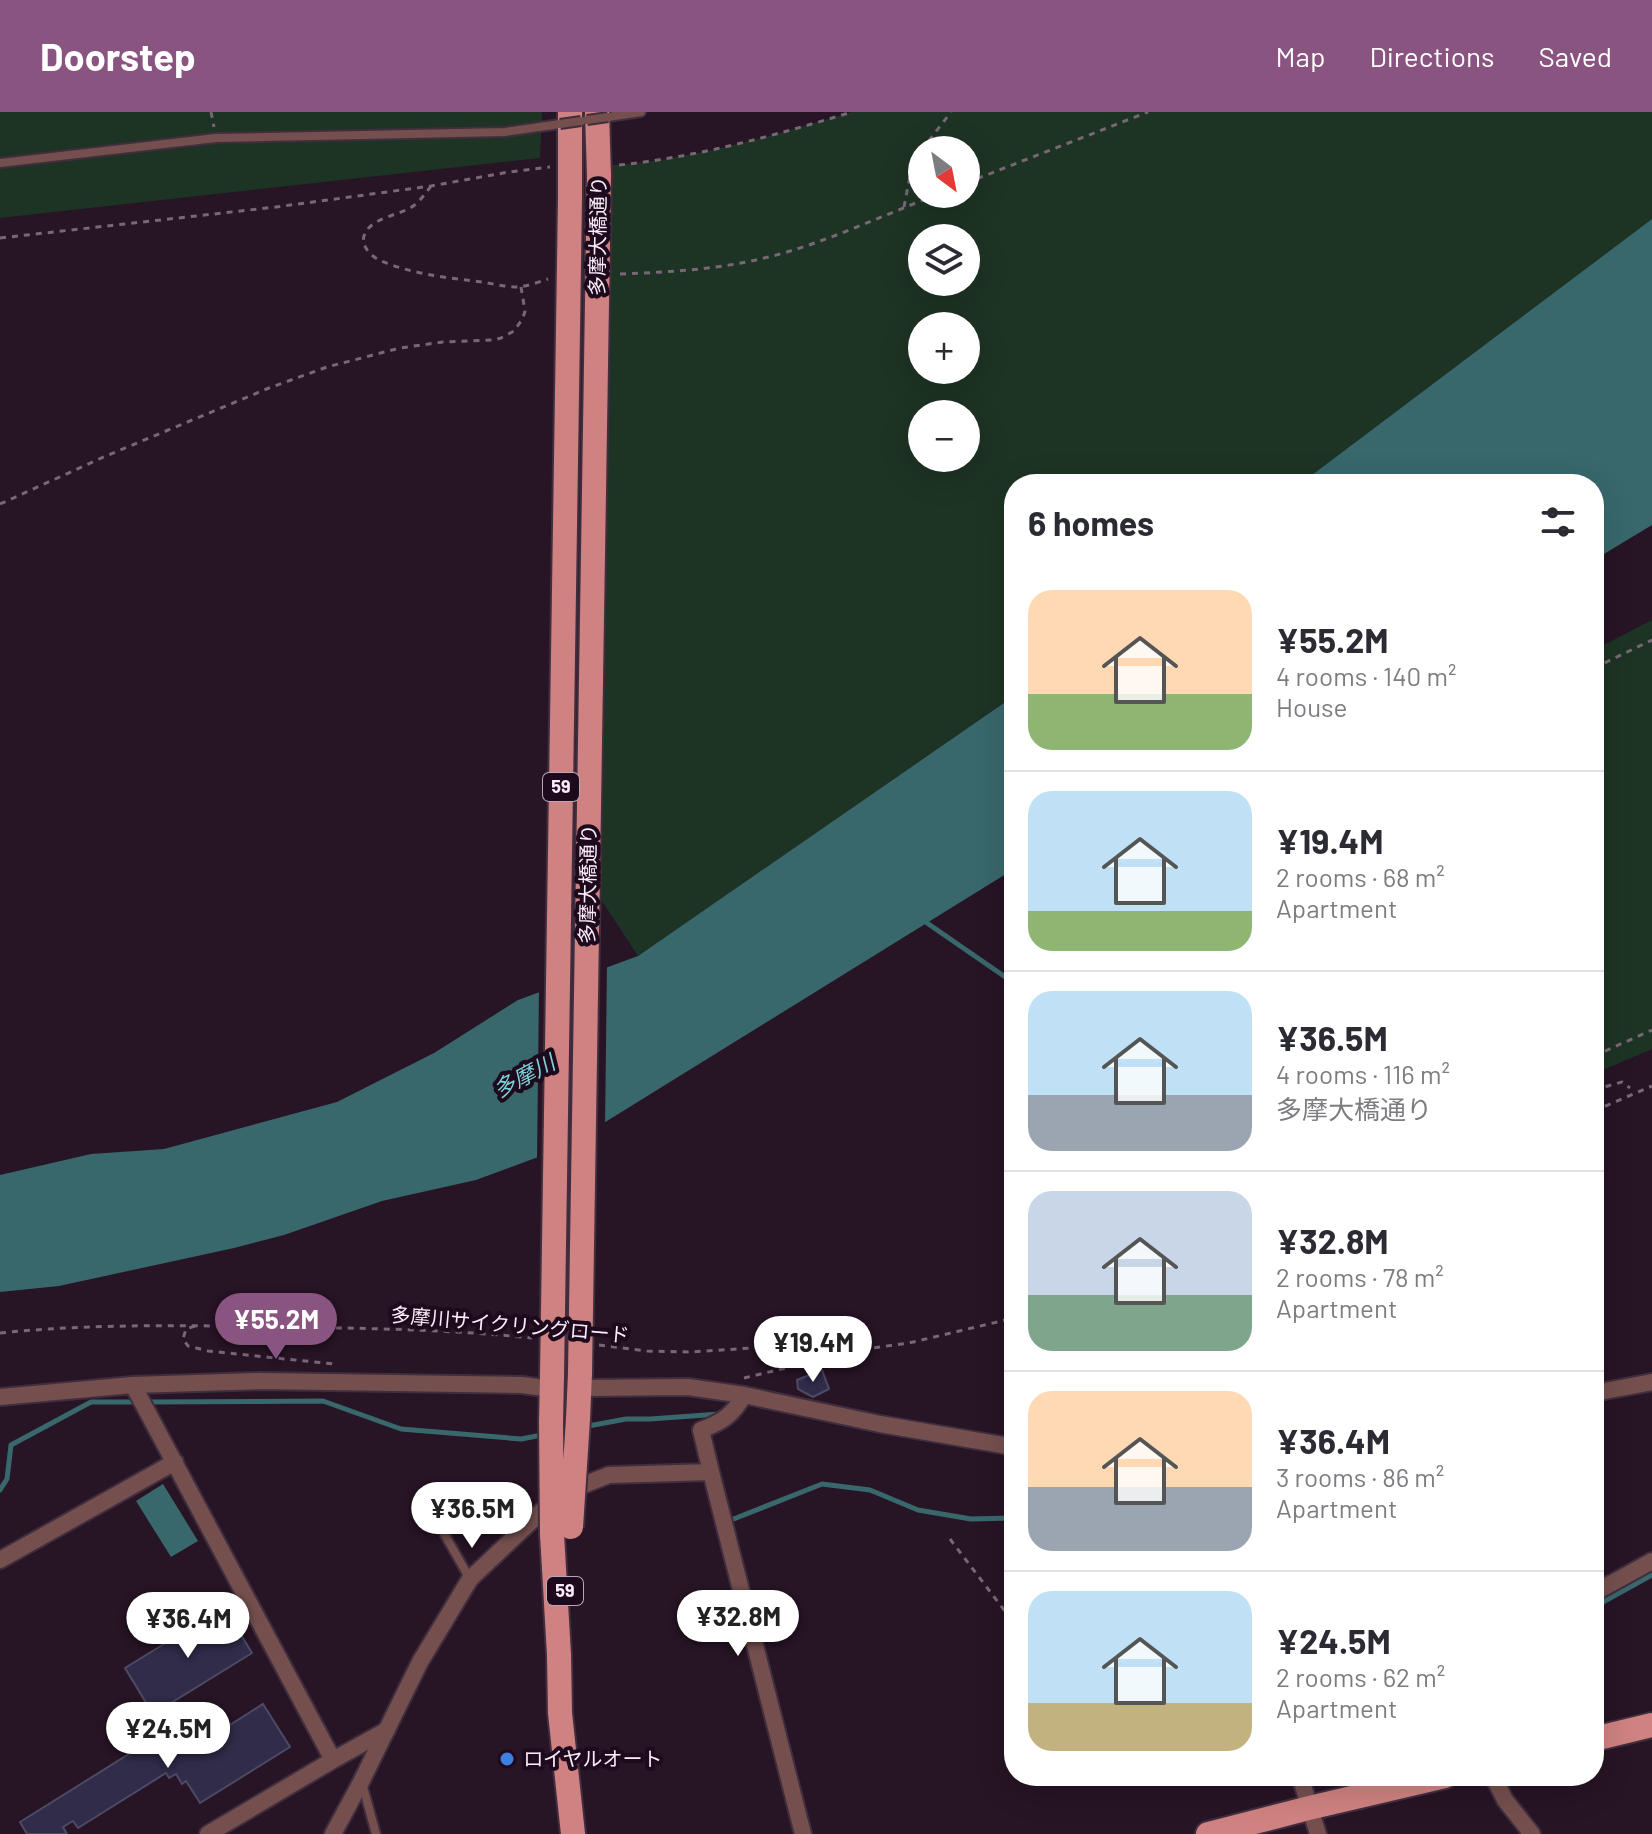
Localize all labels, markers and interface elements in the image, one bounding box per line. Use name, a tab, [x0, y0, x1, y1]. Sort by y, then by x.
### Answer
text: Doorstep	[40, 33, 196, 79]
text: Map	[1276, 39, 1325, 73]
text: Directions	[1369, 39, 1495, 73]
text: Saved	[1539, 39, 1612, 73]
north arrow	[908, 136, 980, 208]
map controls	[908, 136, 980, 472]
street label: 多摩大橋通り	[584, 176, 610, 296]
button: layers	[908, 224, 980, 296]
button: +	[908, 312, 980, 384]
button: −	[908, 400, 980, 472]
icon: filters	[1536, 500, 1580, 544]
text: 6 homes	[1028, 502, 1154, 543]
text: ¥55.2M	[1276, 619, 1389, 660]
icon: home	[1092, 622, 1188, 718]
text: 4 rooms · 140 m²	[1276, 660, 1456, 691]
text: House	[1276, 691, 1347, 722]
road number: 59	[543, 773, 579, 801]
text: ¥19.4M	[1276, 820, 1383, 861]
icon: home	[1092, 823, 1188, 919]
street label: 多摩大橋通り	[574, 824, 600, 944]
text: 2 rooms · 68 m²	[1276, 861, 1445, 892]
text: Apartment	[1276, 892, 1397, 923]
text: ¥36.5M	[1276, 1017, 1388, 1058]
icon: home	[1092, 1023, 1188, 1119]
water label: 多摩川	[488, 1047, 561, 1102]
text: 4 rooms · 116 m²	[1276, 1058, 1450, 1089]
text: 多摩大橋通り	[1276, 1093, 1432, 1124]
text: ¥32.8M	[1276, 1220, 1389, 1261]
icon: home	[1092, 1223, 1188, 1319]
text: 2 rooms · 78 m²	[1276, 1261, 1444, 1292]
text: Apartment	[1276, 1292, 1397, 1323]
pin: ¥55.2M	[211, 1293, 341, 1361]
street label: 多摩川サイクリングロード	[390, 1302, 630, 1346]
text: ¥55.2M	[233, 1303, 319, 1334]
pin: ¥19.4M	[748, 1316, 878, 1384]
text: ¥19.4M	[772, 1326, 854, 1357]
text: ¥36.4M	[1276, 1420, 1390, 1461]
icon: home	[1092, 1423, 1188, 1519]
text: 3 rooms · 86 m²	[1276, 1461, 1444, 1492]
pin: ¥36.5M	[407, 1482, 537, 1550]
text: ¥36.5M	[429, 1492, 515, 1523]
text: Apartment	[1276, 1492, 1397, 1523]
road number: 59	[547, 1577, 583, 1605]
pin: ¥32.8M	[673, 1590, 803, 1658]
pin: ¥36.4M	[123, 1592, 253, 1660]
text: ¥32.8M	[695, 1600, 781, 1631]
text: ¥36.4M	[144, 1602, 232, 1633]
text: ¥24.5M	[1276, 1620, 1391, 1661]
icon: home	[1092, 1623, 1188, 1719]
text: 2 rooms · 62 m²	[1276, 1661, 1445, 1692]
text: Apartment	[1276, 1692, 1397, 1723]
pin: ¥24.5M	[103, 1702, 233, 1770]
text: ¥24.5M	[124, 1712, 212, 1743]
place label: ロイヤルオート	[523, 1746, 662, 1770]
marker: ロイヤルオート	[498, 1750, 516, 1768]

